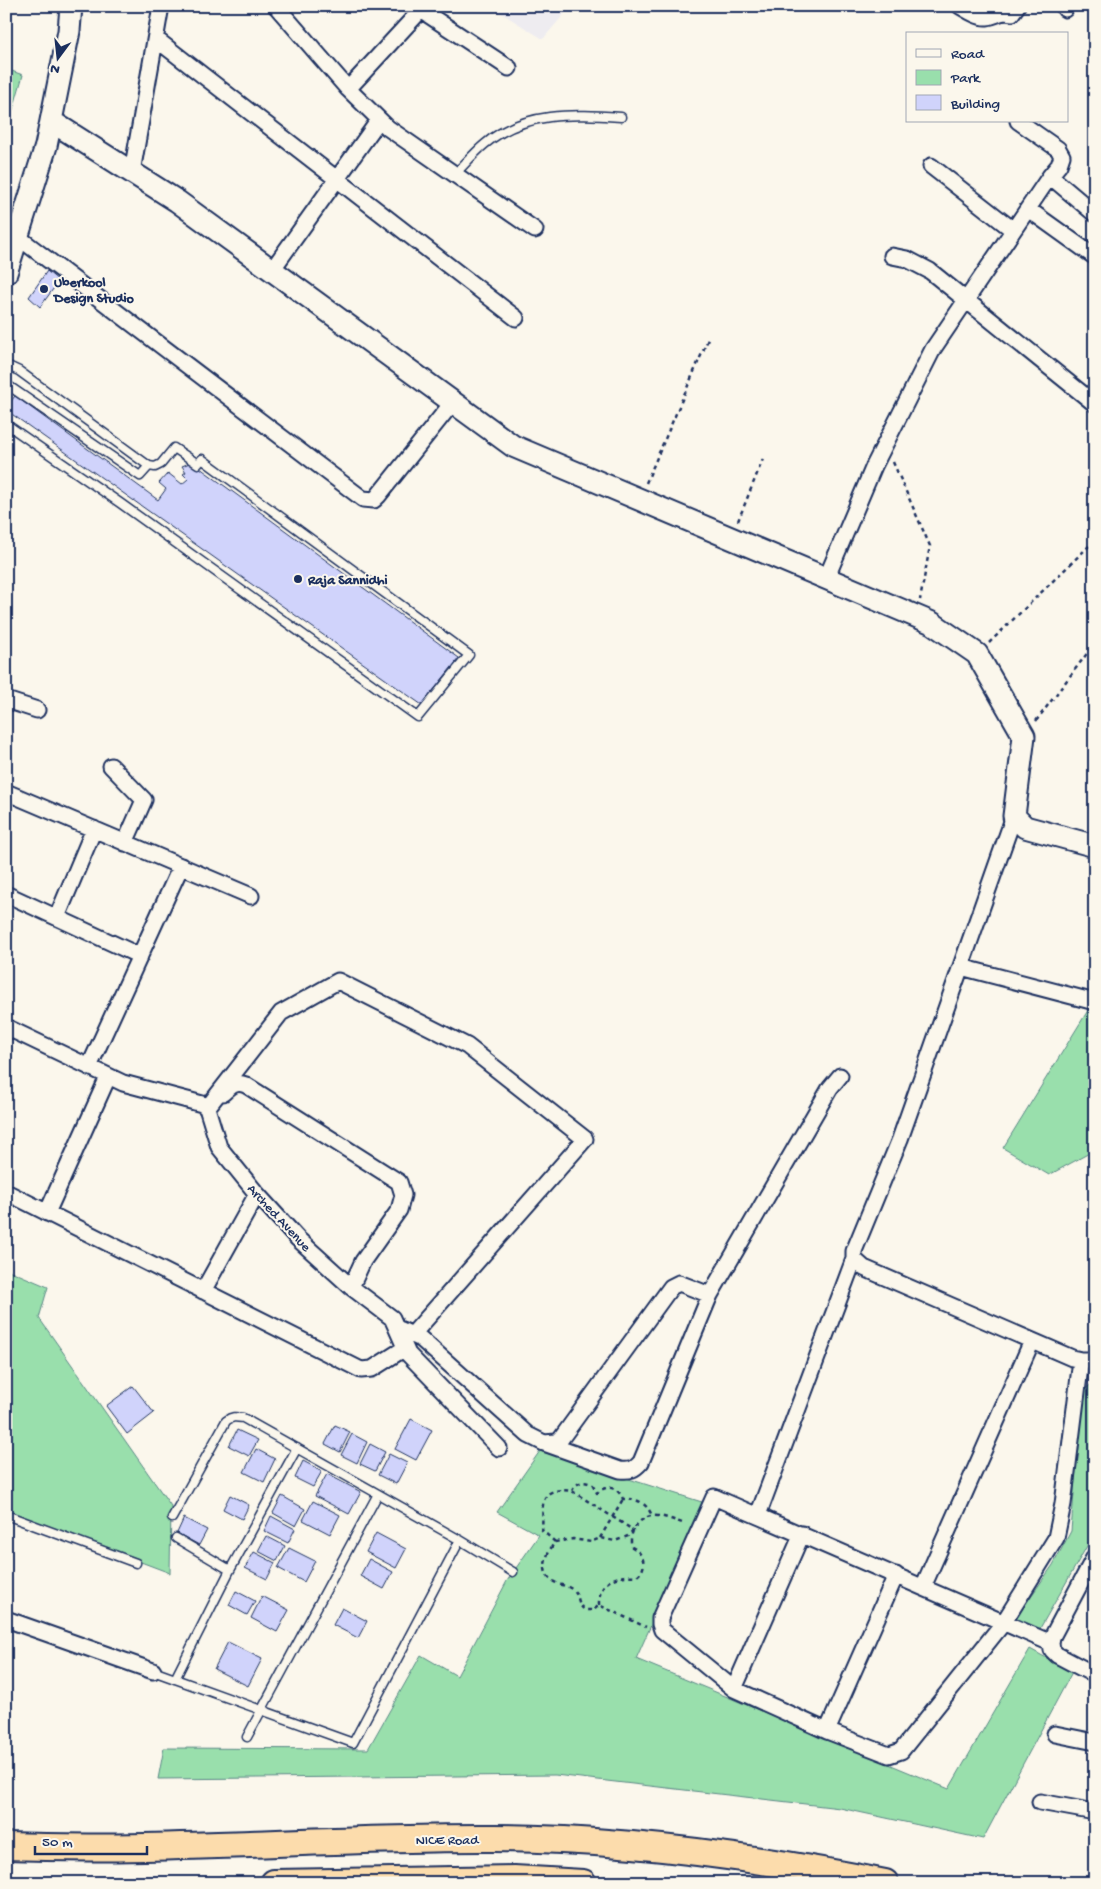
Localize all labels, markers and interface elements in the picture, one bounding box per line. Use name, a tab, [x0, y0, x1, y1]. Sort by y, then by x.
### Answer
north arrow	[32, 32, 82, 82]
legend	[906, 32, 1068, 122]
text: Road	[951, 46, 985, 64]
text: N	[49, 59, 62, 78]
text: Park	[950, 70, 981, 88]
text: Building	[950, 96, 1000, 114]
place label: Uberkool Design Studio	[52, 275, 134, 308]
marker: Uberkool Design Studio	[38, 283, 50, 295]
marker: Raja Sannidhi	[292, 573, 304, 585]
place label: Raja Sannidhi	[307, 573, 388, 590]
street label: Arched Avenue	[243, 1181, 314, 1257]
scale bar	[35, 1824, 148, 1856]
street label: NICE Road	[416, 1833, 480, 1850]
text: 50 m	[42, 1834, 73, 1852]

